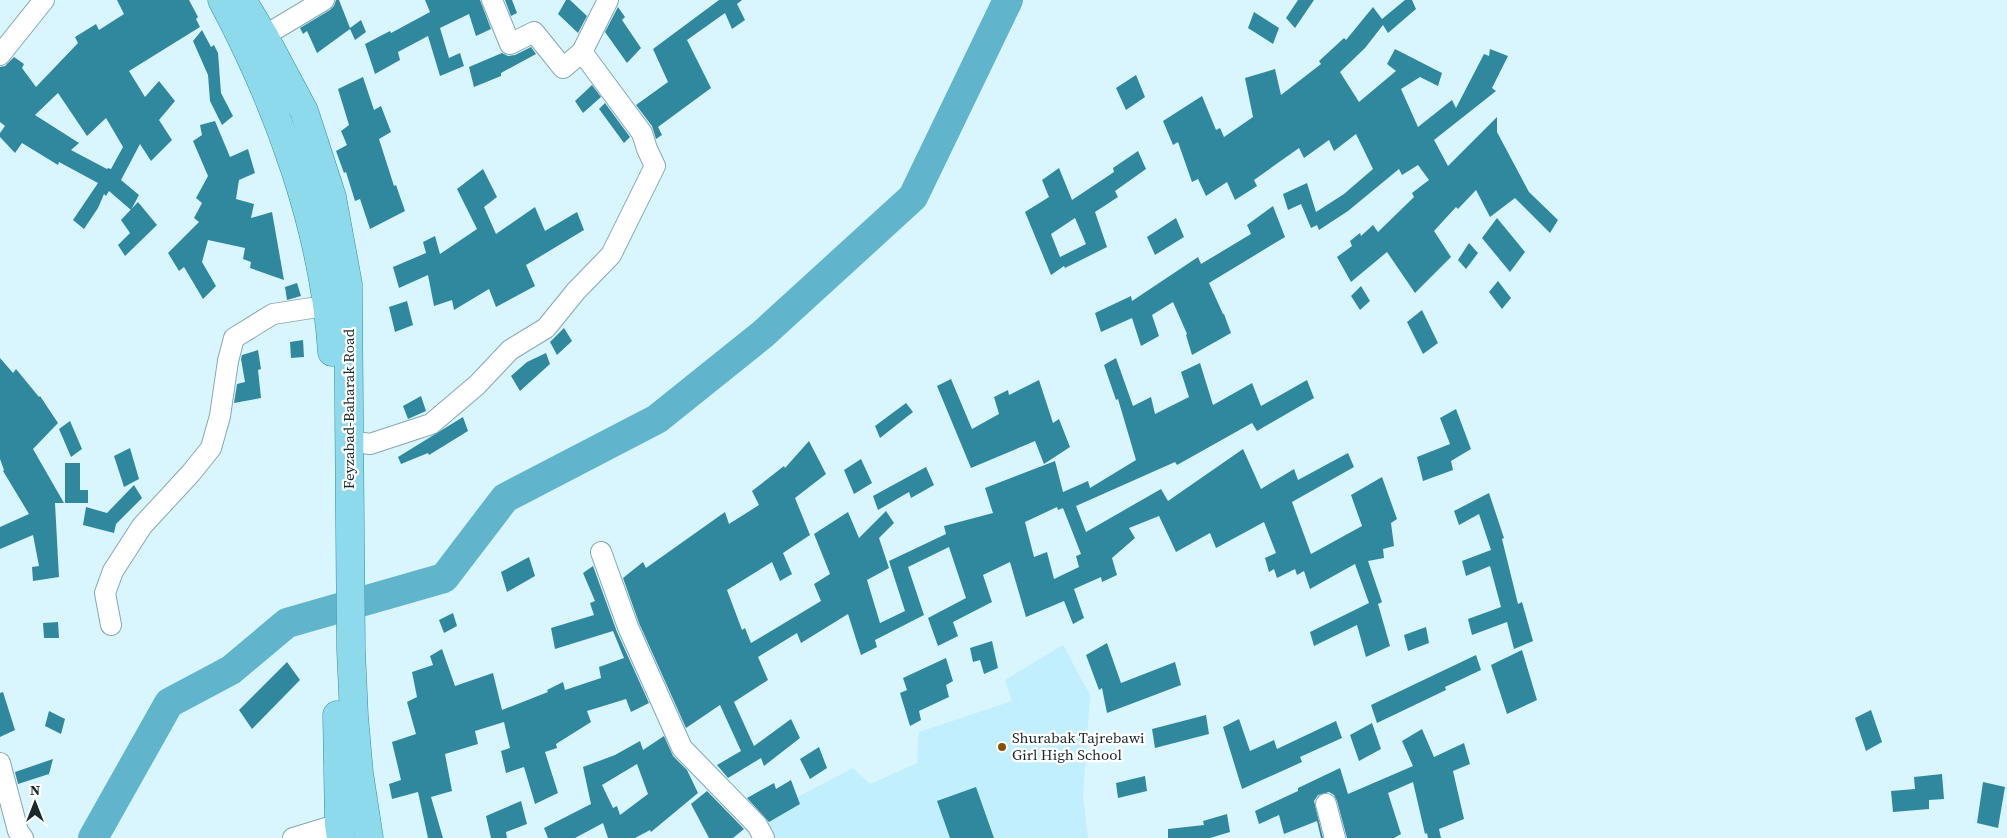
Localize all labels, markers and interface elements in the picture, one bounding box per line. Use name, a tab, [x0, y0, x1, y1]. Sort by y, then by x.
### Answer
street label: Feyzabad-Baharak Road	[338, 328, 359, 489]
place label: Shurabak Tajrebawi Girl High School	[1012, 727, 1145, 765]
marker: Shurabak Tajrebawi Girl High School	[996, 741, 1008, 753]
north arrow	[10, 778, 60, 828]
text: N	[30, 780, 40, 800]

